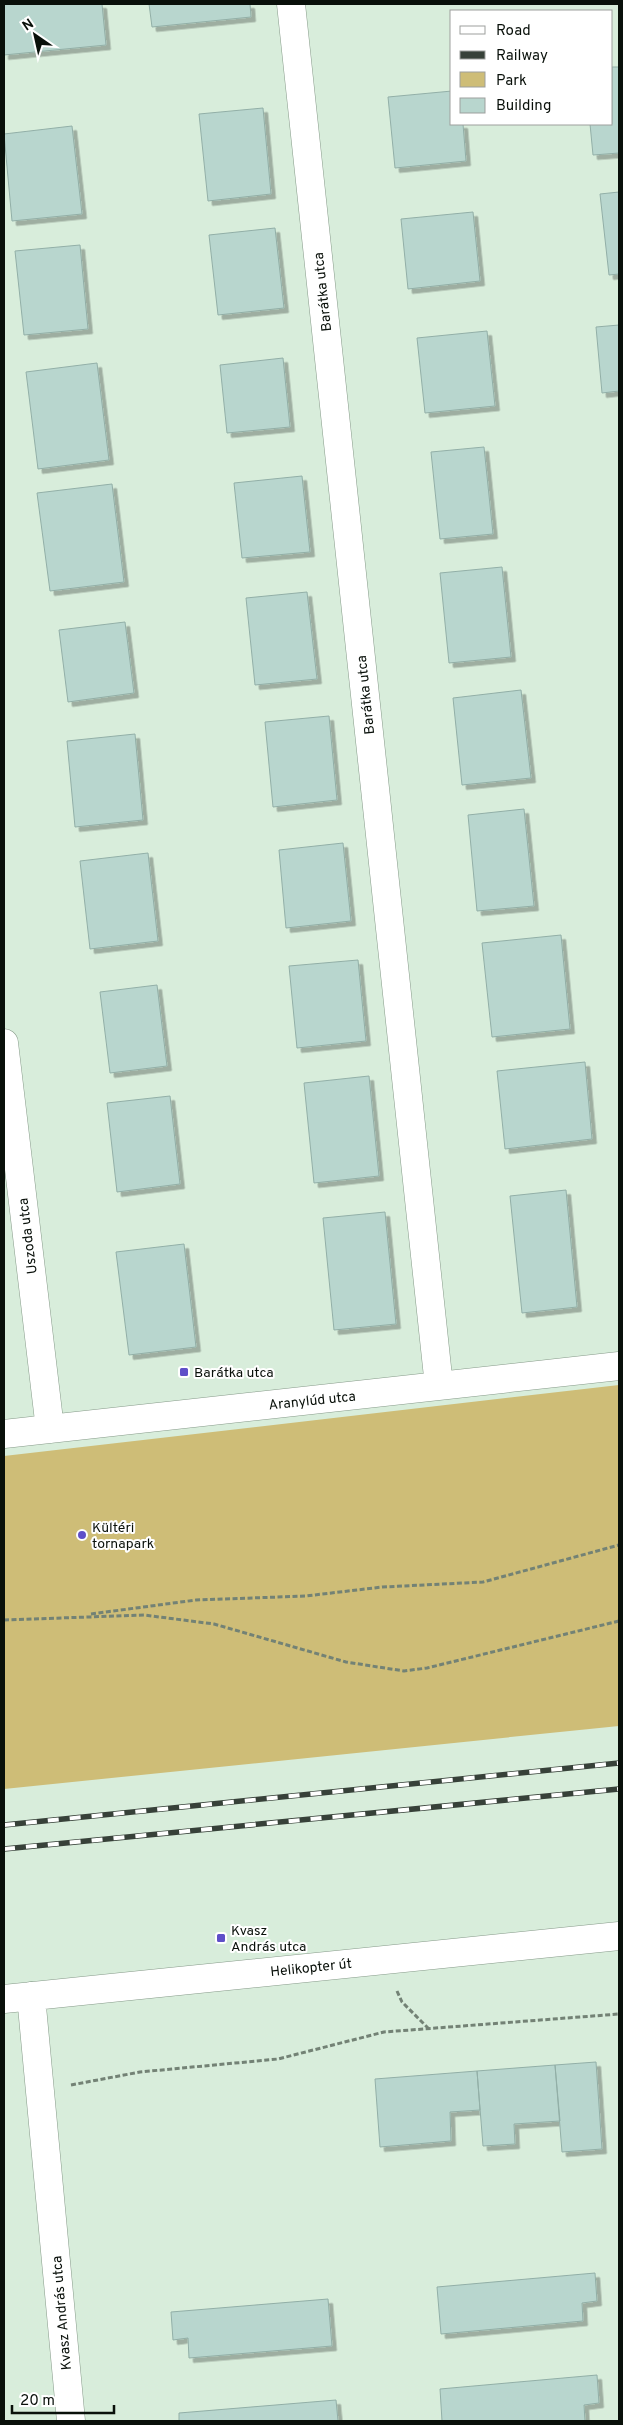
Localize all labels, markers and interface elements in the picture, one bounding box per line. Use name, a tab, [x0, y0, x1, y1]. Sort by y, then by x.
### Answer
north arrow	[10, 10, 60, 60]
legend	[450, 10, 613, 125]
text: N	[20, 16, 37, 35]
text: Road	[496, 22, 531, 41]
text: Railway	[496, 47, 548, 66]
text: Park	[496, 72, 527, 91]
text: Building	[496, 97, 551, 116]
street label: Barátka utca	[311, 251, 336, 332]
street label: Barátka utca	[354, 654, 379, 735]
street label: Uszoda utca	[15, 1197, 42, 1275]
place label: Barátka utca	[194, 1365, 274, 1382]
marker: Barátka utca	[178, 1366, 190, 1378]
street label: Aranylúd utca	[268, 1388, 357, 1415]
place label: Kültéri tornapark	[92, 1520, 154, 1553]
marker: Kültéri tornapark	[76, 1529, 88, 1541]
place label: Kvasz András utca	[231, 1923, 306, 1956]
marker: Kvasz András utca	[215, 1932, 227, 1944]
street label: Helikopter út	[270, 1956, 353, 1981]
street label: Kvasz András utca	[49, 2255, 76, 2371]
scale bar	[12, 2382, 115, 2414]
text: 20 m	[20, 2392, 55, 2411]

